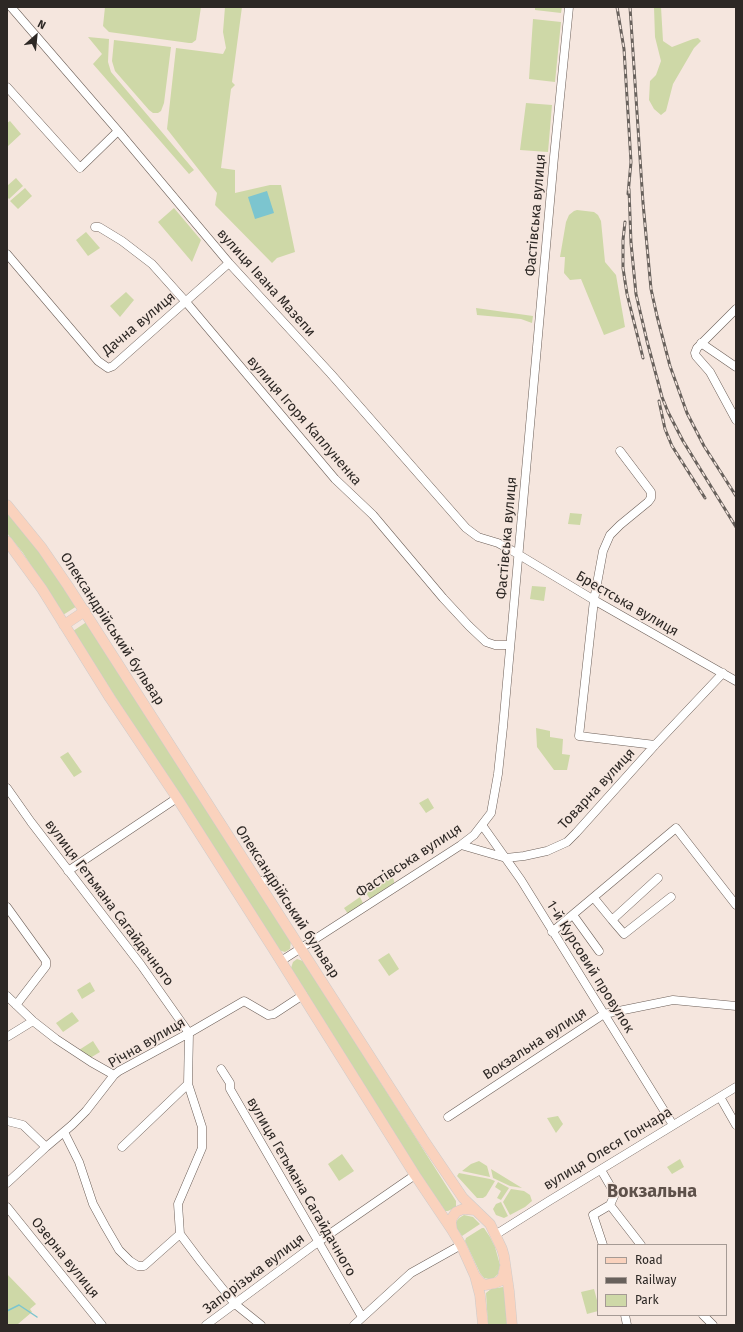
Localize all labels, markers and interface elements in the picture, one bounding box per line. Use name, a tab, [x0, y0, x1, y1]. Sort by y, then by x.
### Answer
north arrow	[16, 16, 56, 56]
text: N	[35, 17, 48, 32]
street label: Фастівська вулиця	[522, 153, 550, 277]
street label: вулиця Івана Мазепи	[213, 226, 319, 340]
street label: Дачна вулиця	[99, 289, 179, 359]
street label: вулиця Ігоря Каплуненка	[243, 353, 365, 489]
street label: Фастівська вулиця	[493, 476, 521, 600]
street label: Олександрійський бульвар	[56, 549, 168, 709]
street label: Брестська вулиця	[573, 568, 681, 640]
street label: Товарна вулиця	[555, 745, 639, 833]
street label: вулиця Гетьмана Сагайдачного	[41, 817, 177, 989]
street label: Фастівська вулиця	[353, 821, 465, 901]
street label: Олександрійський бульвар	[231, 822, 343, 982]
street label: 1-й Курсовий провулок	[542, 898, 638, 1036]
street label: Вокзальна вулиця	[480, 1004, 590, 1084]
street label: Річна вулиця	[105, 1014, 189, 1072]
street label: вулиця Гетьмана Сагайдачного	[243, 1094, 359, 1280]
street label: вулиця Олеся Гончара	[541, 1104, 675, 1194]
district label: Вокзальна	[607, 1181, 697, 1203]
street label: Озерна вулиця	[27, 1214, 103, 1302]
street label: Запорізька вулиця	[200, 1230, 308, 1318]
legend	[597, 1244, 727, 1316]
text: Road	[635, 1253, 663, 1267]
text: Railway	[635, 1273, 676, 1287]
text: Park	[635, 1293, 659, 1307]

